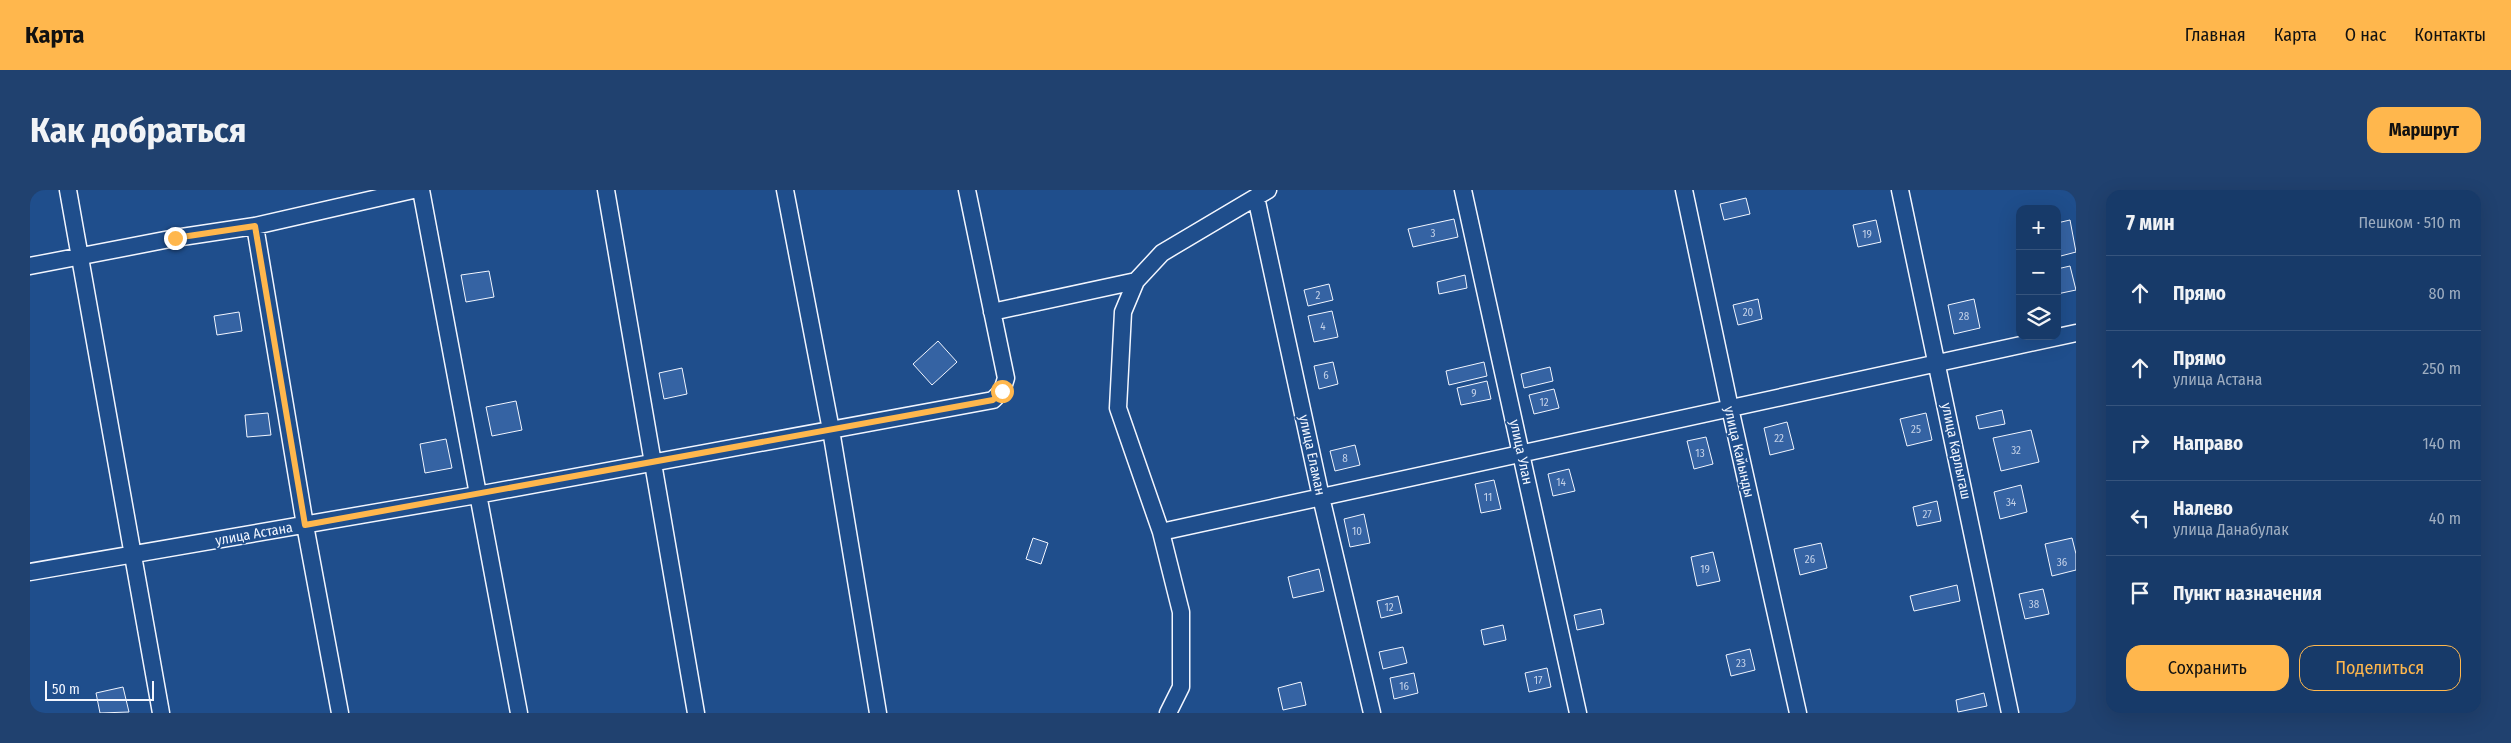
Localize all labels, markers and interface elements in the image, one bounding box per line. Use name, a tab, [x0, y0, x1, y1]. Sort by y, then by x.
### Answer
text: Карта	[25, 21, 84, 49]
text: Главная	[2185, 24, 2246, 46]
text: Карта	[2274, 24, 2317, 46]
text: О нас	[2345, 24, 2386, 46]
text: Контакты	[2414, 24, 2486, 46]
button: Маршрут	[2367, 107, 2481, 153]
text: Как добраться	[30, 109, 247, 151]
map controls	[2016, 205, 2061, 340]
button: +	[2016, 205, 2061, 250]
text: 7 мин	[2126, 210, 2175, 236]
text: Пешком · 510 m	[2358, 213, 2461, 232]
route end	[164, 227, 187, 250]
house number: 3	[1431, 227, 1436, 240]
house number: 19	[1862, 228, 1872, 241]
button: −	[2016, 250, 2061, 295]
icon: ahead	[2126, 279, 2154, 307]
text: Прямо	[2173, 282, 2226, 305]
text: 80 m	[2429, 284, 2461, 303]
house number: 2	[1316, 289, 1321, 302]
button: layers	[2016, 295, 2061, 340]
house number: 20	[1743, 306, 1754, 319]
house number: 28	[1959, 310, 1970, 323]
house number: 4	[1320, 320, 1326, 333]
text: Прямо	[2173, 347, 2226, 370]
icon: ahead	[2126, 354, 2154, 382]
text: 250 m	[2422, 359, 2461, 378]
house number: 6	[1323, 369, 1329, 382]
text: улица Астана	[2173, 370, 2262, 389]
route start	[991, 380, 1014, 403]
house number: 9	[1471, 387, 1477, 400]
house number: 12	[1539, 396, 1549, 409]
street label: улица Карлыгаш	[1937, 401, 1975, 501]
street label: улица Кайынды	[1720, 405, 1758, 499]
street label: улица Еламан	[1295, 413, 1329, 497]
street label: улица Улан	[1506, 418, 1536, 486]
house number: 25	[1911, 423, 1921, 436]
icon: right	[2126, 429, 2154, 457]
house number: 22	[1774, 432, 1784, 445]
text: Направо	[2173, 432, 2243, 455]
text: 140 m	[2423, 434, 2461, 453]
house number: 32	[2011, 444, 2021, 457]
house number: 13	[1695, 447, 1705, 460]
house number: 8	[1342, 452, 1348, 465]
house number: 14	[1556, 476, 1566, 489]
house number: 11	[1484, 491, 1492, 504]
house number: 34	[2006, 496, 2017, 509]
text: Налево	[2173, 497, 2233, 520]
icon: left	[2126, 504, 2154, 532]
house number: 27	[1922, 508, 1932, 521]
text: 40 m	[2429, 509, 2461, 528]
street label: улица Астана	[214, 519, 294, 549]
text: улица Данабулак	[2173, 520, 2289, 539]
house number: 10	[1352, 525, 1362, 538]
house number: 26	[1805, 553, 1816, 566]
house number: 36	[2057, 556, 2068, 569]
house number: 19	[1700, 563, 1710, 576]
icon: arrive	[2126, 579, 2154, 607]
text: Пункт назначения	[2173, 582, 2322, 605]
house number: 38	[2029, 598, 2040, 611]
house number: 12	[1384, 601, 1394, 614]
button: Сохранить	[2126, 645, 2289, 691]
button: Поделиться	[2299, 645, 2461, 691]
house number: 23	[1736, 657, 1746, 670]
house number: 17	[1534, 674, 1543, 687]
scale bar	[45, 678, 154, 701]
house number: 16	[1399, 680, 1409, 693]
text: 50 m	[52, 681, 80, 698]

